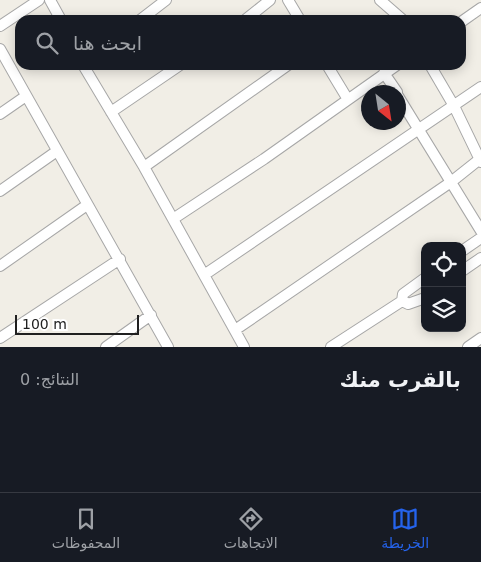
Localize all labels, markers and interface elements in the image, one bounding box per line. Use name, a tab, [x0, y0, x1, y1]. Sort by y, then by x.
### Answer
search box	[15, 15, 466, 70]
icon: search	[33, 29, 61, 57]
text: ابحث هنا	[73, 32, 142, 54]
north arrow	[361, 85, 406, 130]
map controls	[421, 242, 466, 332]
button: locate	[421, 242, 466, 287]
button: layers	[421, 287, 466, 332]
scale bar	[15, 312, 139, 335]
text: 100 m	[22, 316, 67, 332]
text: بالقرب منك	[340, 368, 461, 392]
text: النتائج: 0	[20, 370, 79, 389]
tab: المحفوظات	[52, 505, 120, 551]
tab: الاتجاهات	[224, 505, 278, 551]
tab: الخريطة	[381, 505, 429, 551]

